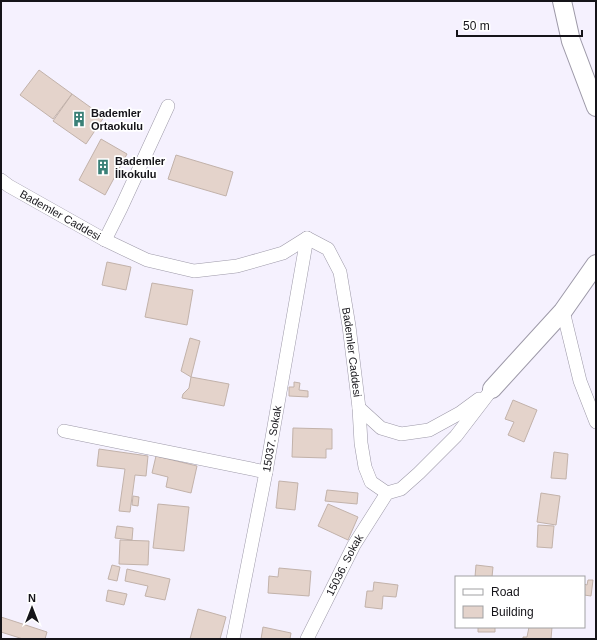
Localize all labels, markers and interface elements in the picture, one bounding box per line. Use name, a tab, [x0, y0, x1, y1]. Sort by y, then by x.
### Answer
scale bar	[457, 12, 582, 38]
text: 50 m	[463, 19, 490, 33]
place label: Bademler Ortaokulu	[91, 107, 143, 132]
building icon: Bademler Ortaokulu	[70, 110, 88, 128]
place label: Bademler İlkokulu	[115, 155, 166, 180]
building icon: Bademler İlkokulu	[94, 158, 112, 176]
street label: Bademler Caddesi	[18, 187, 103, 242]
street label: Bademler Caddesi	[340, 306, 364, 398]
street label: 15037. Sokak	[260, 404, 284, 473]
street label: 15036. Sokak	[324, 532, 366, 598]
legend	[455, 576, 585, 628]
text: Road	[491, 585, 520, 599]
north arrow	[12, 588, 52, 628]
text: N	[28, 592, 36, 604]
text: Building	[491, 605, 534, 619]

